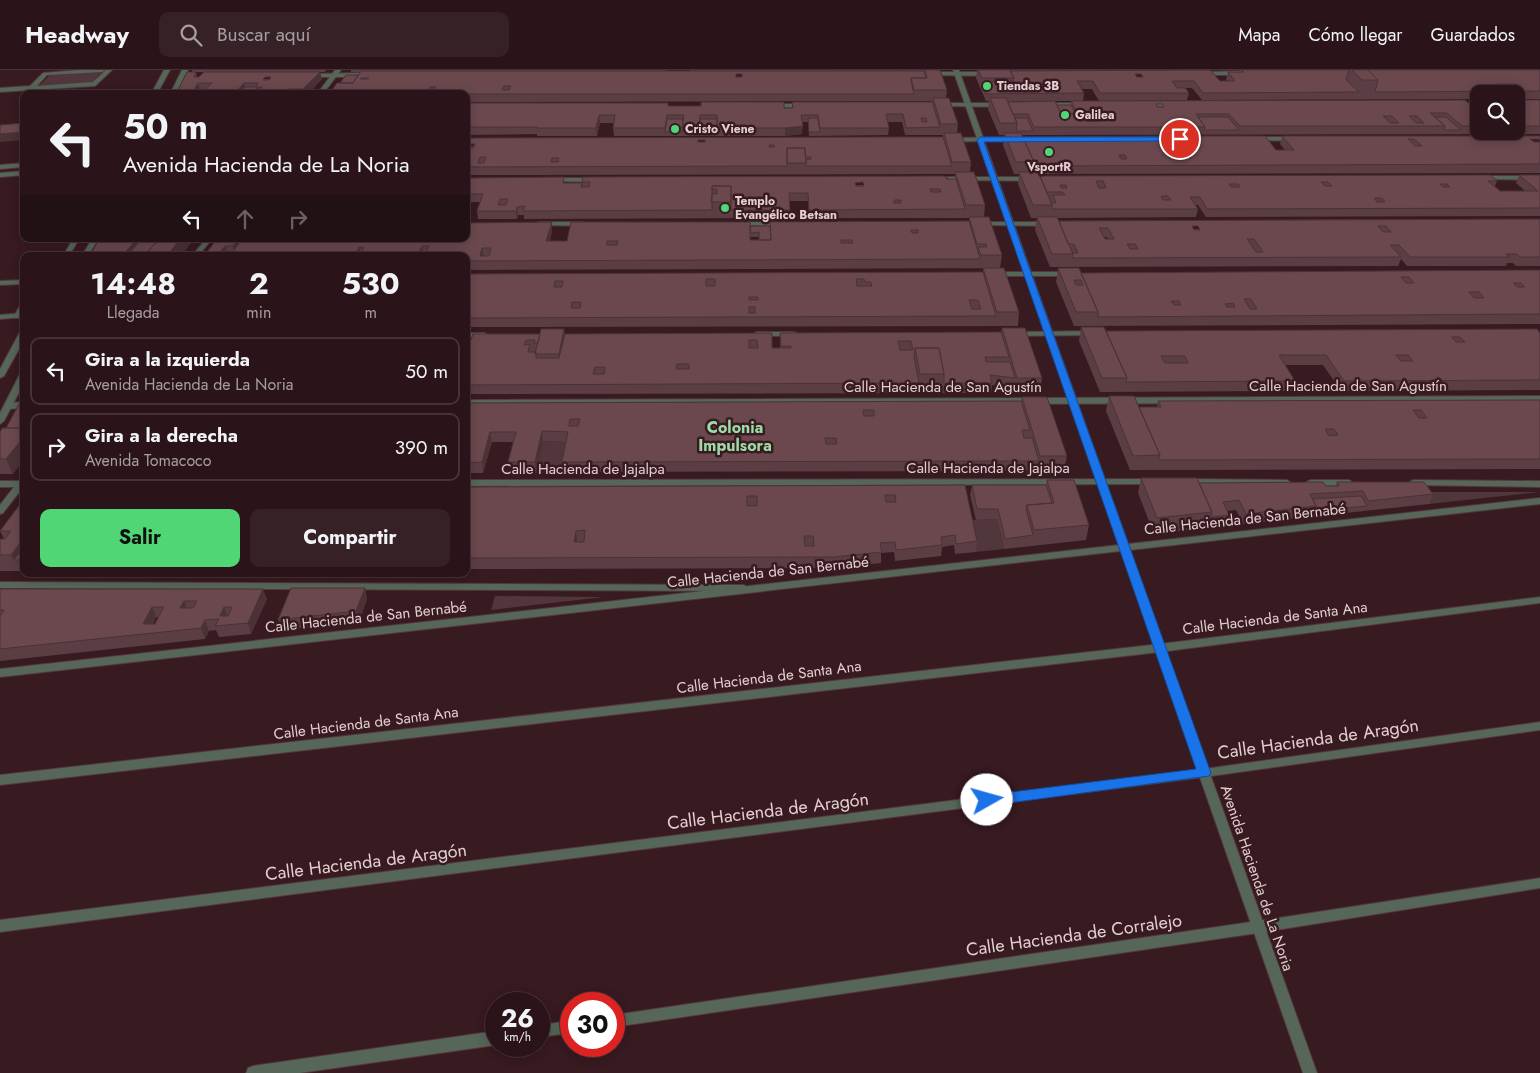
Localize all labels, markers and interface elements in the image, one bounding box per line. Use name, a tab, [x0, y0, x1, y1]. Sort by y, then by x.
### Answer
search box	[159, 12, 509, 57]
text: Headway	[25, 17, 129, 52]
icon: search	[177, 21, 205, 49]
text: Buscar aquí	[217, 21, 311, 48]
text: Mapa	[1238, 22, 1280, 48]
text: Cómo llegar	[1308, 22, 1403, 48]
text: Guardados	[1431, 22, 1515, 48]
place label: Tiendas 3B	[997, 77, 1059, 95]
marker: Tiendas 3B	[981, 80, 993, 92]
map controls	[1470, 85, 1525, 140]
button: search	[1470, 85, 1525, 140]
text: 50 m	[123, 102, 208, 152]
place label: Galilea	[1075, 106, 1114, 124]
marker: Galilea	[1059, 109, 1071, 121]
icon: left	[40, 110, 105, 175]
pin	[1159, 118, 1201, 160]
place label: Cristo Viene	[685, 120, 755, 138]
marker: Cristo Viene	[669, 123, 681, 135]
icon: arrive	[1166, 125, 1194, 153]
marker: VsportR	[1043, 146, 1055, 158]
text: Avenida Hacienda de La Noria	[123, 148, 410, 180]
place label: VsportR	[1026, 158, 1071, 176]
place label: Templo Evangélico Betsan	[735, 192, 837, 224]
marker: Templo Evangélico Betsan	[719, 202, 731, 214]
icon: left	[178, 205, 206, 233]
icon: ahead	[231, 205, 259, 233]
icon: right	[284, 205, 312, 233]
text: 14:48	[90, 262, 176, 305]
text: 2	[249, 262, 269, 305]
text: 530	[342, 262, 400, 305]
text: Llegada	[107, 301, 160, 324]
text: min	[246, 301, 271, 324]
text: m	[364, 301, 377, 324]
text: Gira a la izquierda	[85, 346, 250, 373]
icon: left	[42, 357, 70, 385]
text: 50 m	[405, 358, 448, 385]
text: Avenida Hacienda de La Noria	[85, 373, 294, 396]
street label: Calle Hacienda de San Agustín	[1249, 375, 1447, 397]
street label: Calle Hacienda de San Agustín	[844, 376, 1042, 398]
district label: Colonia Impulsora	[698, 416, 772, 457]
text: Gira a la derecha	[85, 422, 238, 449]
icon: right	[42, 433, 70, 461]
text: 390 m	[395, 434, 448, 461]
text: Avenida Tomacoco	[85, 449, 212, 472]
street label: Calle Hacienda de Jajalpa	[906, 457, 1070, 479]
street label: Calle Hacienda de Jajalpa	[501, 458, 665, 480]
street label: Calle Hacienda de San Bernabé	[1143, 497, 1347, 541]
button: Salir	[40, 509, 240, 567]
button: Compartir	[250, 509, 450, 567]
street label: Calle Hacienda de San Bernabé	[666, 550, 870, 594]
street label: Calle Hacienda de San Bernabé	[264, 595, 468, 639]
street label: Calle Hacienda de Santa Ana	[1181, 596, 1369, 640]
street label: Calle Hacienda de Santa Ana	[675, 655, 863, 699]
street label: Calle Hacienda de Santa Ana	[272, 701, 460, 745]
street label: Calle Hacienda de Aragón	[1216, 712, 1420, 766]
position arrow	[960, 773, 1012, 825]
street label: Avenida Hacienda de La Noria	[1215, 782, 1299, 974]
street label: Calle Hacienda de Aragón	[666, 786, 870, 836]
street label: Calle Hacienda de Aragón	[264, 837, 468, 887]
street label: Calle Hacienda de Corralejo	[964, 907, 1184, 963]
speed limit sign: 30	[560, 992, 625, 1057]
text: 26	[501, 1000, 534, 1036]
text: km/h	[504, 1028, 531, 1046]

